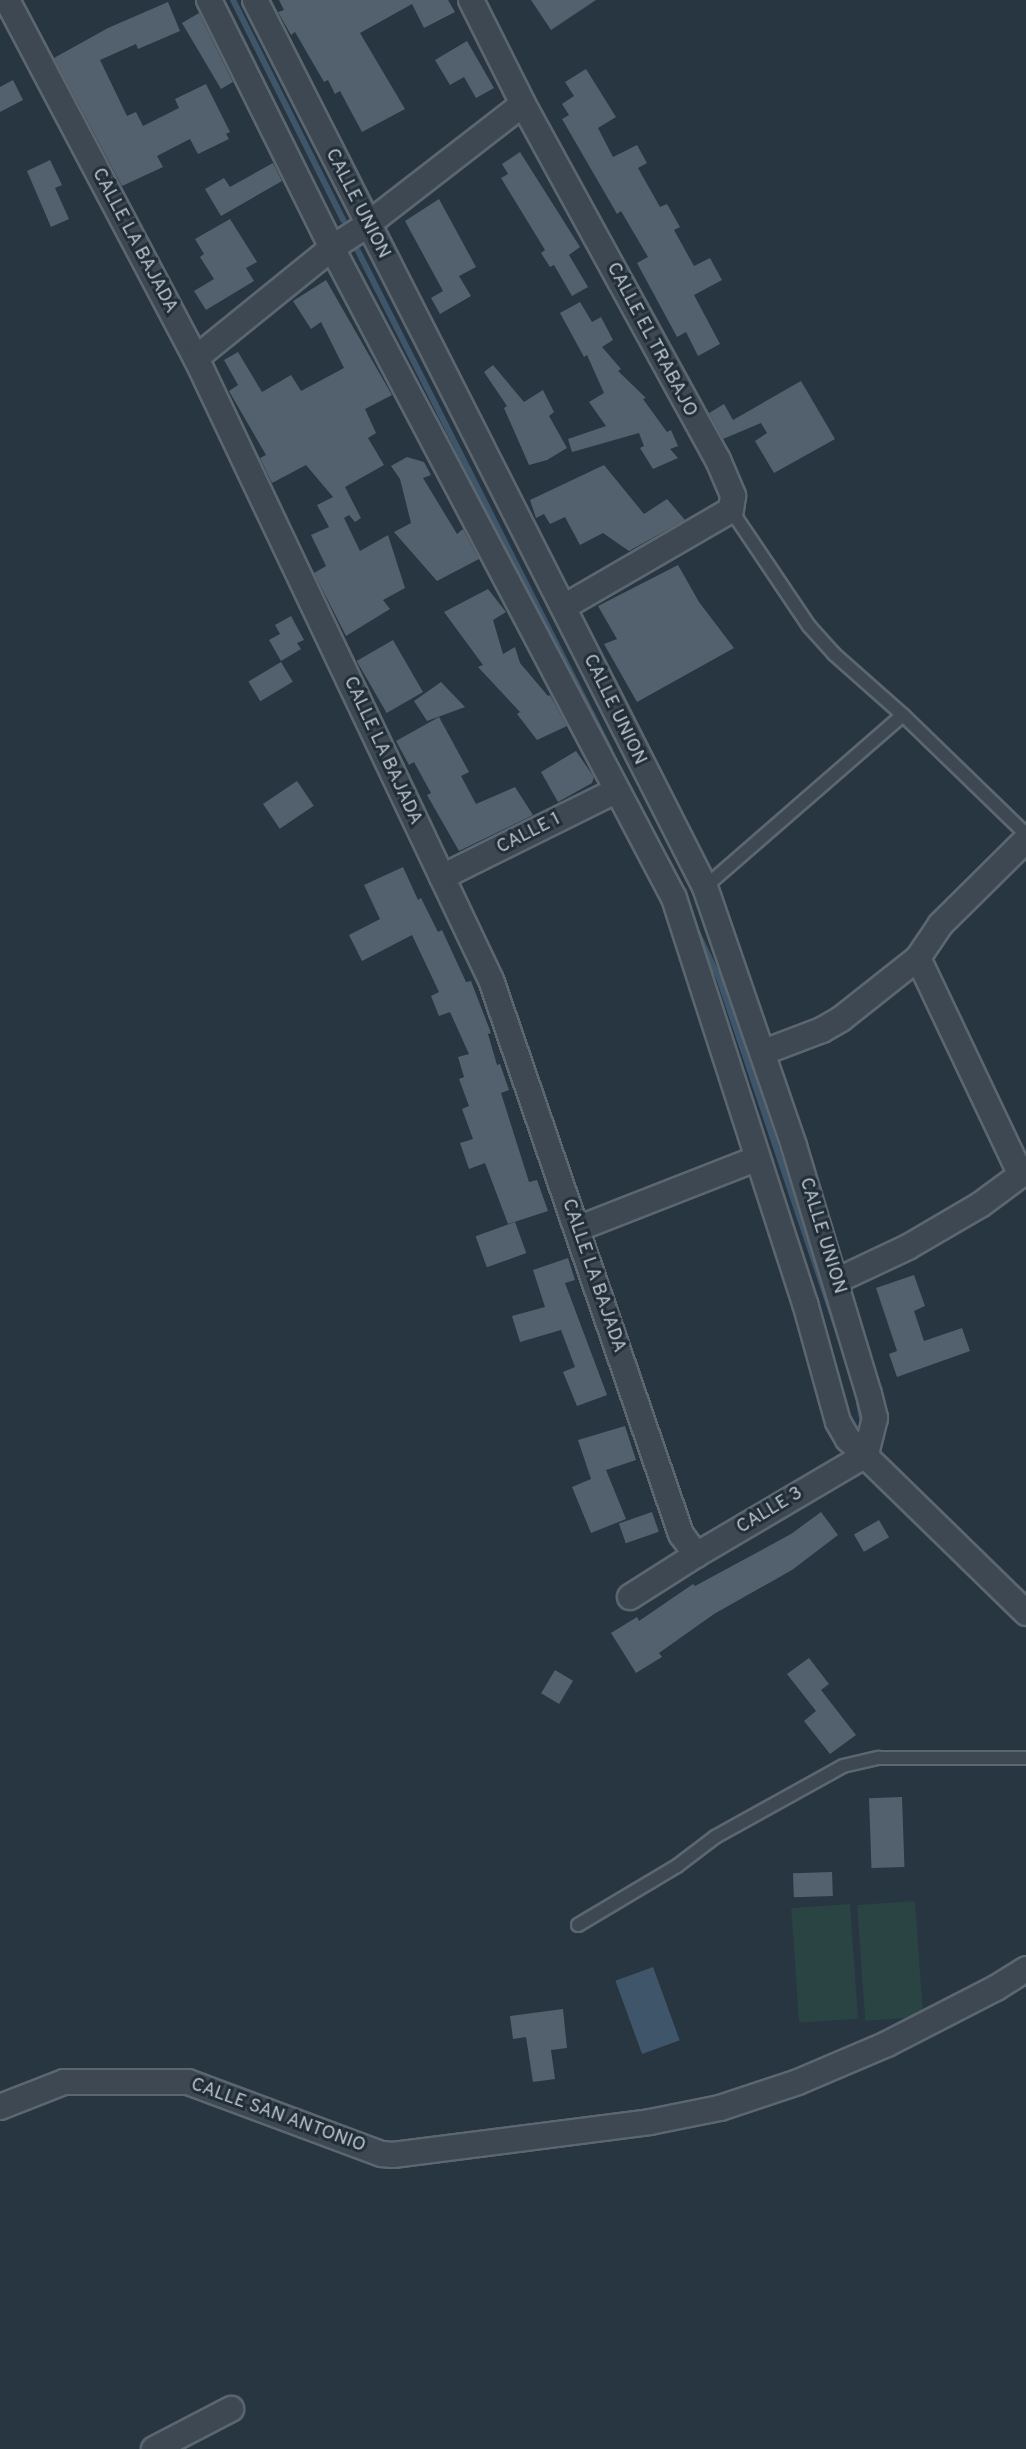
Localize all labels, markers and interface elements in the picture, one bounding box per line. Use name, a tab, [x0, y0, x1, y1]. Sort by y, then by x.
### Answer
street label: CALLE UNION	[319, 145, 395, 263]
street label: CALLE LA BAJADA	[86, 164, 182, 318]
street label: CALLE EL TRABAJO	[600, 258, 702, 422]
street label: CALLE UNION	[577, 651, 651, 769]
street label: CALLE LA BAJADA	[337, 673, 427, 829]
street label: CALLE 1	[493, 808, 565, 860]
street label: CALLE UNION	[793, 1175, 851, 1297]
street label: CALLE LA BAJADA	[556, 1196, 630, 1356]
street label: CALLE 3	[733, 1482, 807, 1540]
street label: CALLE SAN ANTONIO	[187, 2074, 369, 2158]

